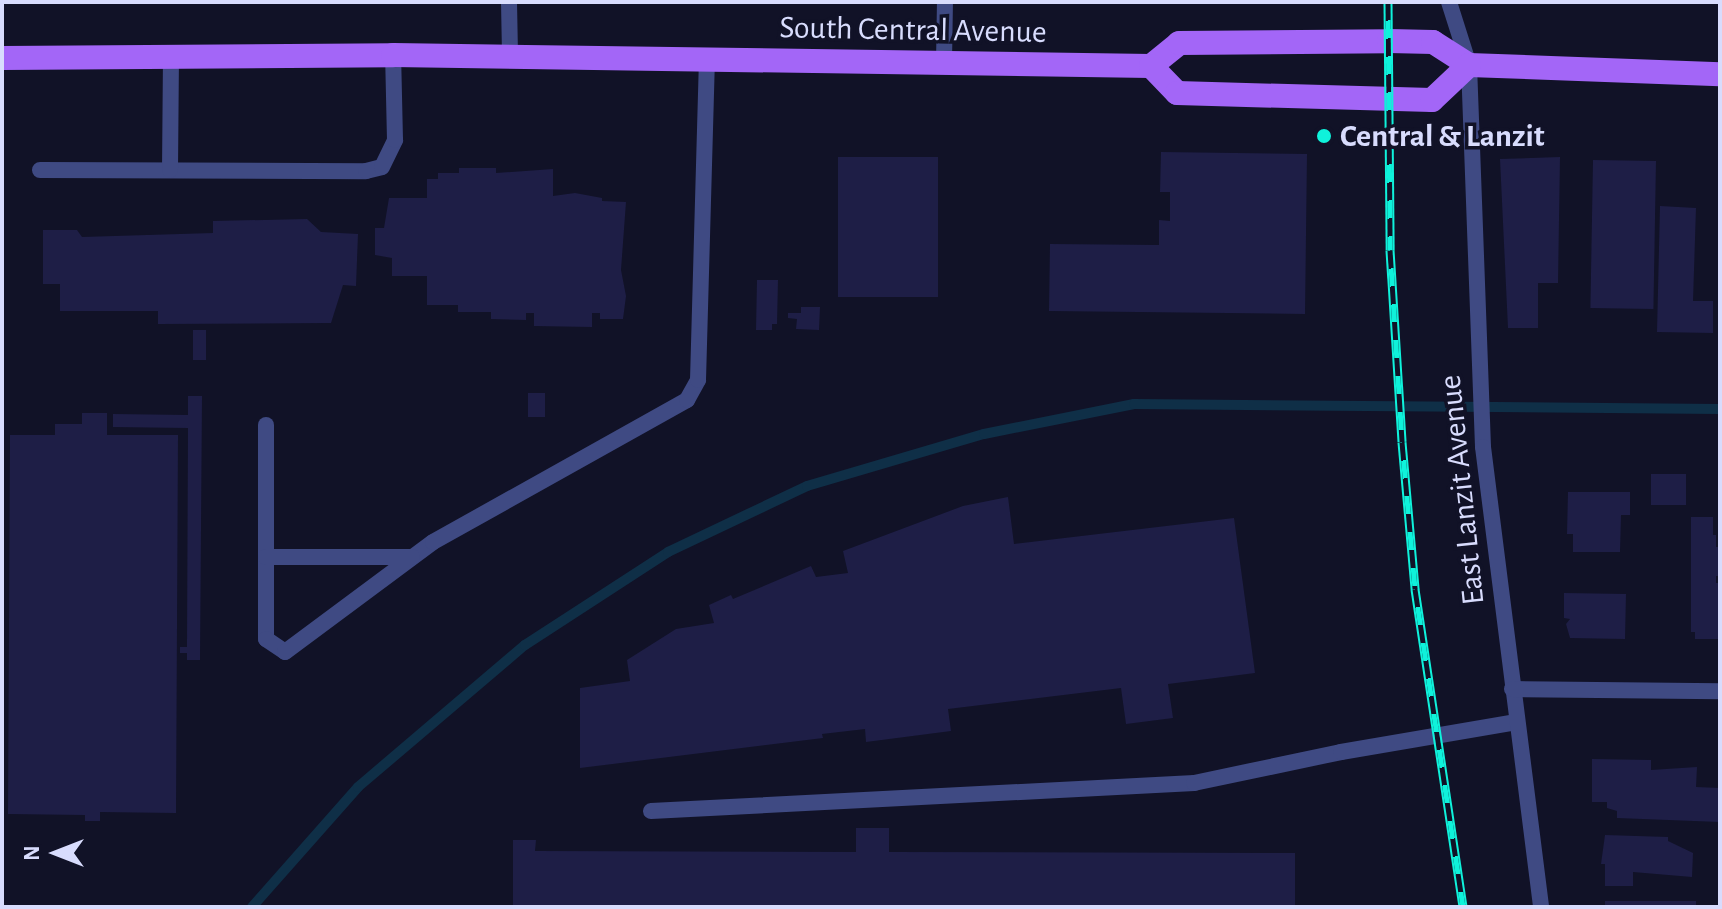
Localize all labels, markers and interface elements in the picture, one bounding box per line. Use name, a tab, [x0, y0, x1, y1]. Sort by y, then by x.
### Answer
street label: South Central Avenue	[779, 8, 1047, 52]
place label: Central & Lanzit	[1340, 117, 1545, 155]
marker: Central & Lanzit	[1315, 127, 1333, 145]
street label: East Lanzit Avenue	[1431, 373, 1493, 607]
north arrow	[16, 813, 96, 893]
text: N	[21, 845, 43, 861]

